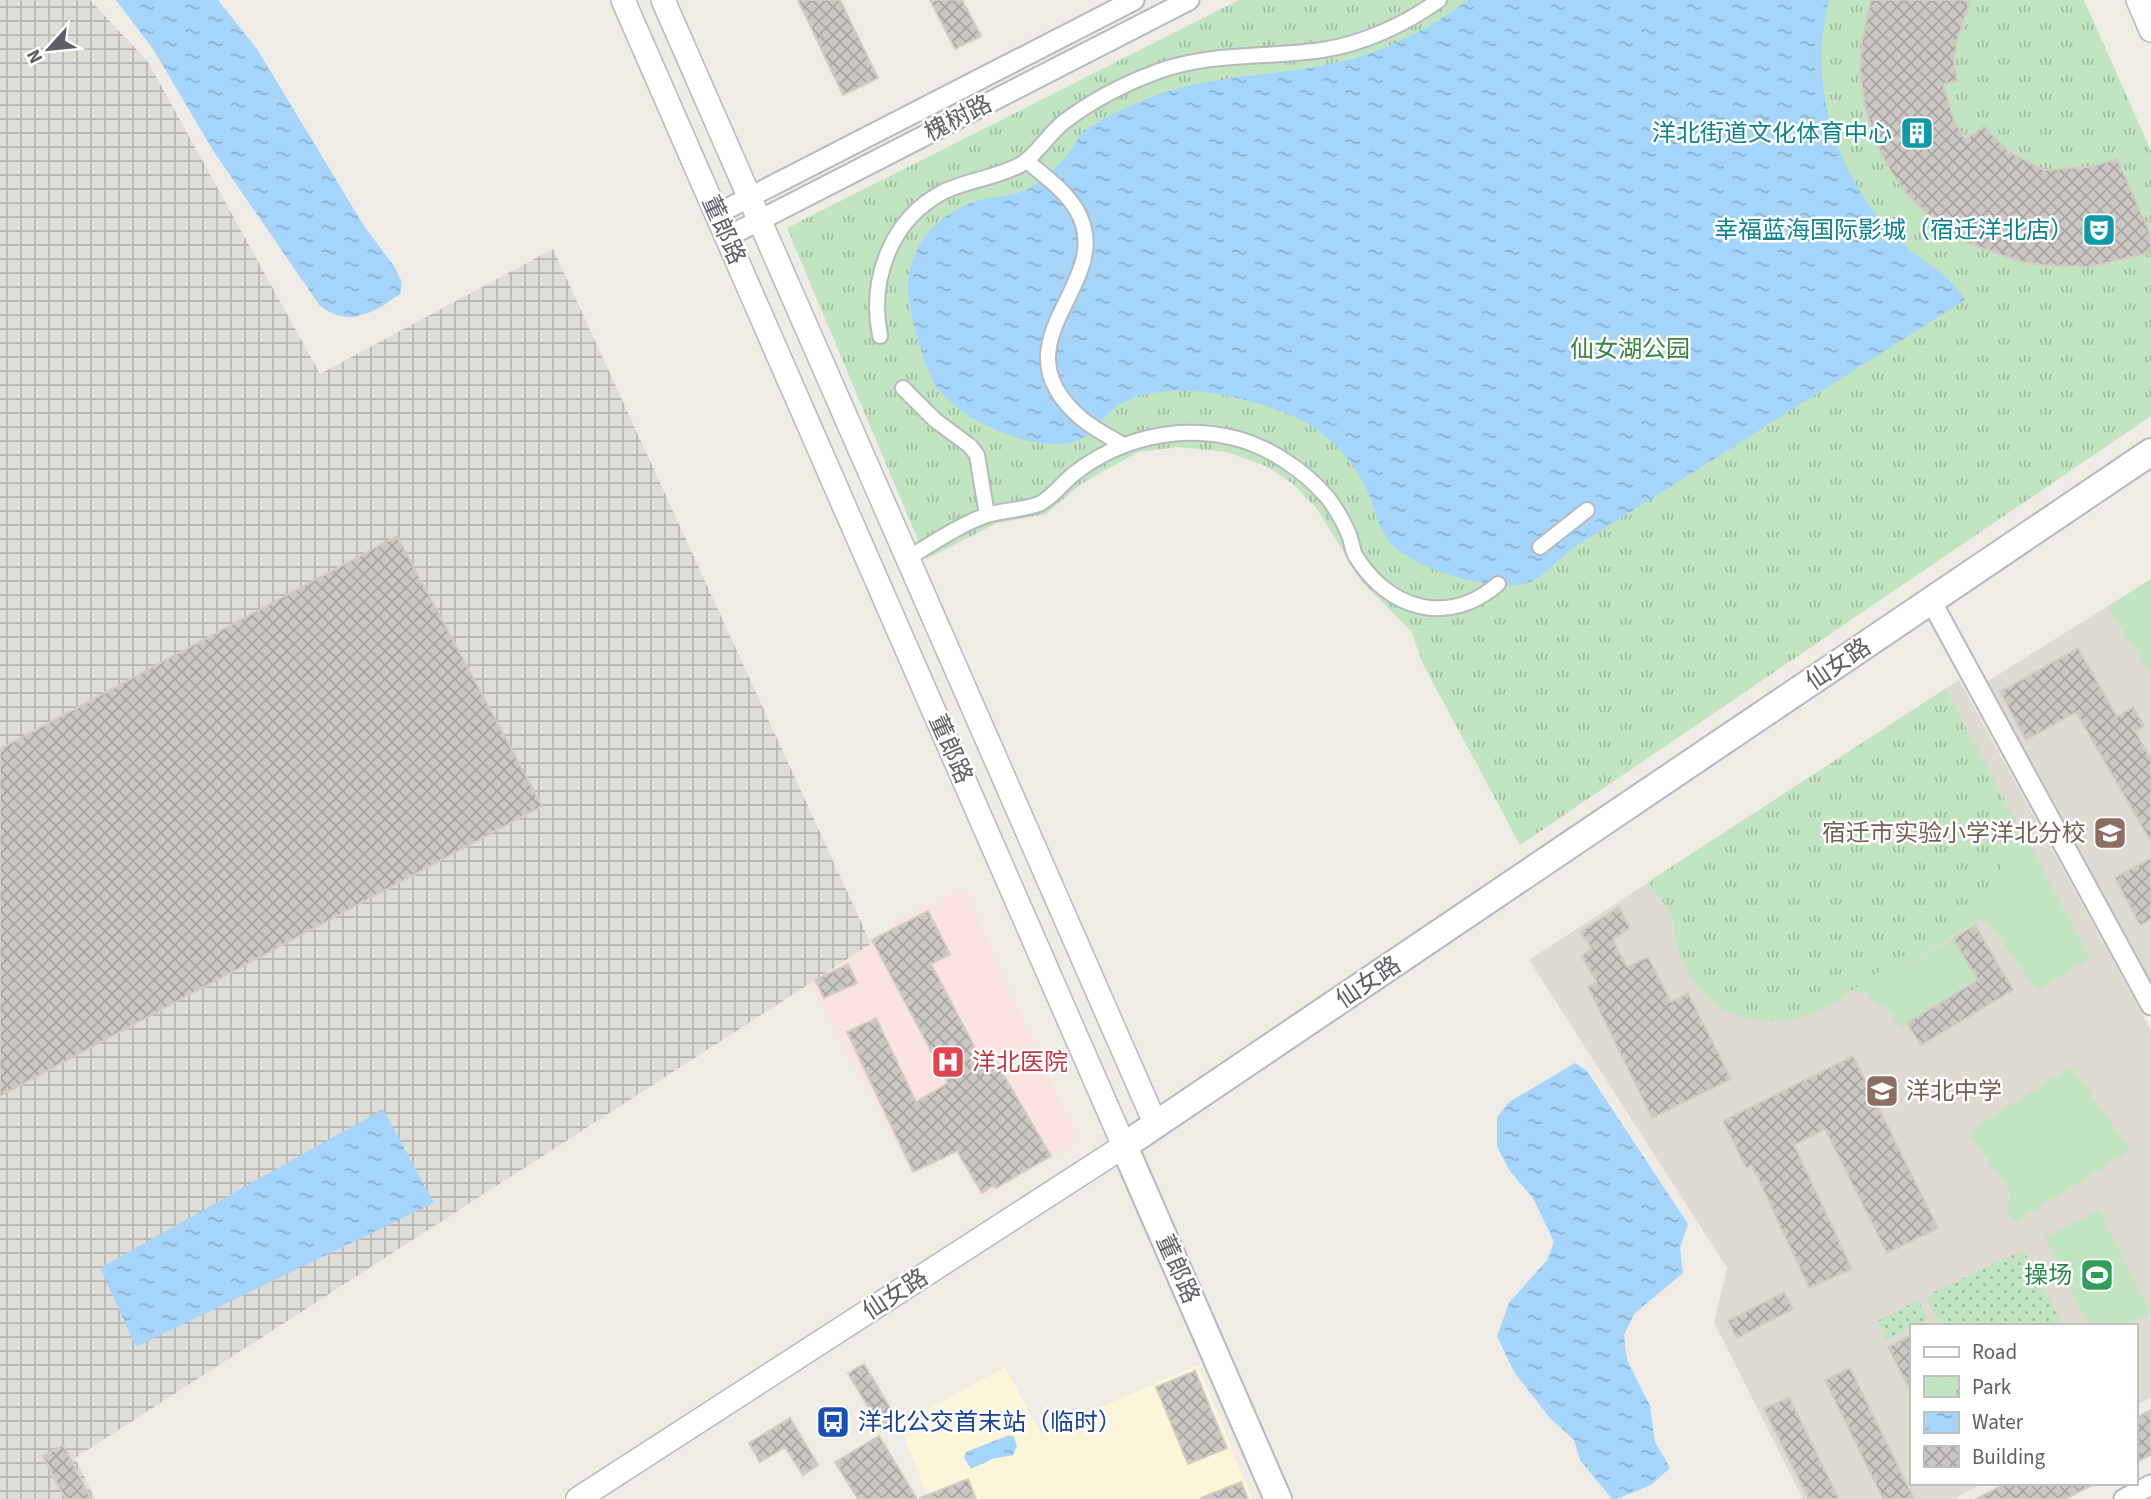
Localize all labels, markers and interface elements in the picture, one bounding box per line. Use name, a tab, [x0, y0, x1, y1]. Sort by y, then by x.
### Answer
north arrow	[14, 14, 84, 84]
text: N	[20, 44, 50, 68]
street label: 槐树路	[918, 87, 998, 150]
building icon: 洋北街道文化体育中心	[1898, 114, 1936, 152]
place label: 洋北街道文化体育中心	[1652, 116, 1892, 151]
street label: 董郎路	[693, 190, 754, 270]
theatre icon: 幸福蓝海国际影城（宿迁洋北店）	[2080, 211, 2118, 249]
place label: 幸福蓝海国际影城（宿迁洋北店）	[1714, 213, 2074, 248]
park label: 仙女湖公园	[1570, 332, 1690, 367]
street label: 仙女路	[1799, 630, 1878, 699]
street label: 董郎路	[920, 709, 981, 789]
school or university icon: 宿迁市实验小学洋北分校	[2091, 814, 2129, 852]
place label: 宿迁市实验小学洋北分校	[1822, 816, 2086, 851]
street label: 仙女路	[1329, 948, 1408, 1017]
hospital icon: 洋北医院	[929, 1043, 967, 1081]
place label: 洋北医院	[972, 1045, 1068, 1080]
school or university icon: 洋北中学	[1863, 1072, 1901, 1110]
place label: 洋北中学	[1906, 1074, 2002, 1109]
street label: 董郎路	[1147, 1229, 1208, 1309]
sports icon: 操场	[2078, 1256, 2116, 1294]
place label: 操场	[2024, 1258, 2072, 1293]
street label: 仙女路	[856, 1260, 935, 1329]
legend	[1910, 1324, 2137, 1485]
text: Road	[1972, 1337, 2017, 1367]
text: Park	[1972, 1372, 2012, 1402]
bus stop icon: 洋北公交首末站（临时）	[814, 1403, 852, 1441]
place label: 洋北公交首末站（临时）	[858, 1405, 1122, 1440]
text: Water	[1972, 1407, 2024, 1437]
text: Building	[1972, 1442, 2046, 1472]

